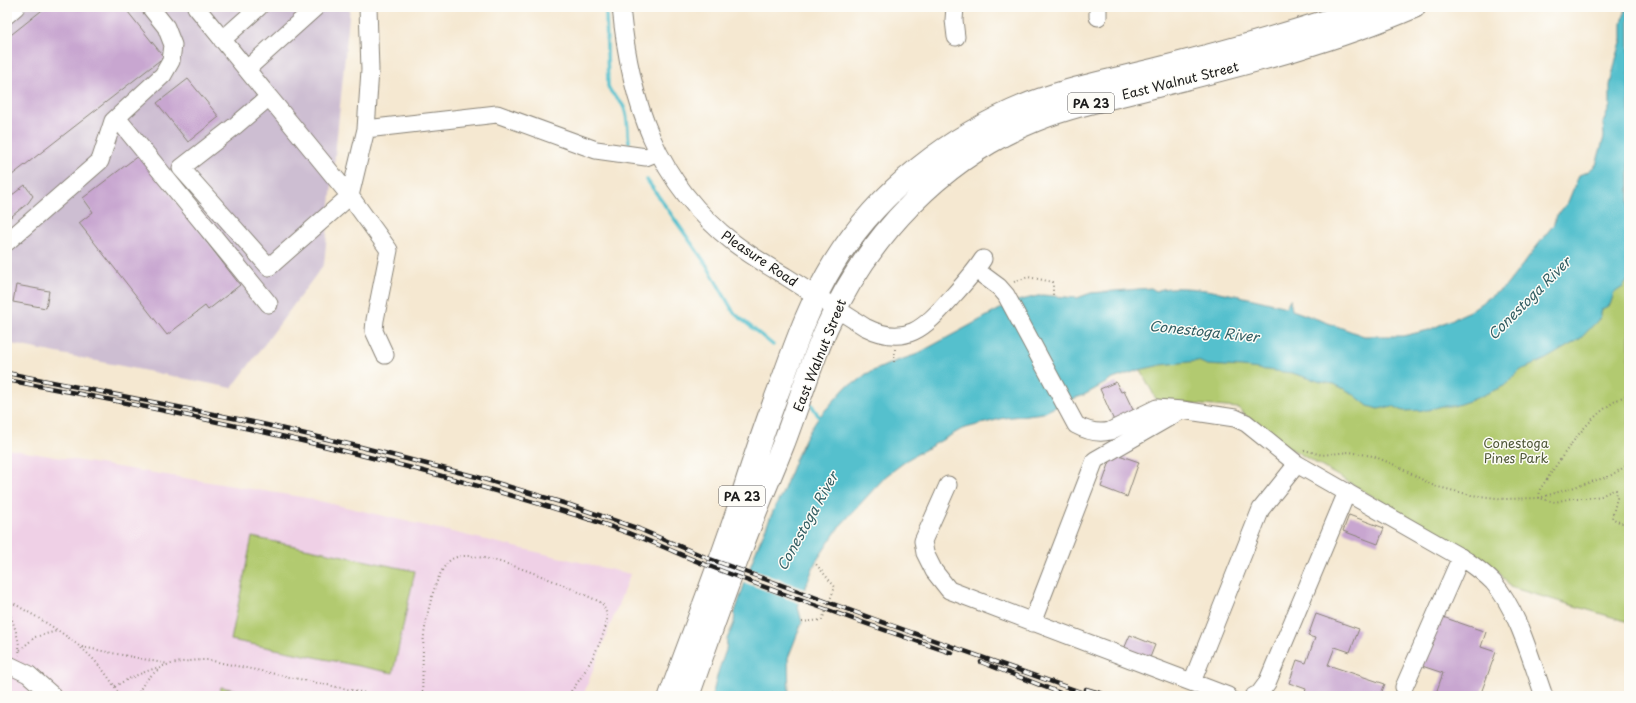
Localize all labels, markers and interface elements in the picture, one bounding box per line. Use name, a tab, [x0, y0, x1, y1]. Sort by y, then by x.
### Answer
street label: East Walnut Street	[1120, 56, 1240, 104]
road number: PA 23	[1068, 93, 1114, 113]
street label: Pleasure Road	[718, 225, 802, 291]
water label: Conestoga River	[1483, 251, 1576, 344]
street label: East Walnut Street	[788, 296, 850, 414]
water label: Conestoga River	[1148, 315, 1261, 347]
park label: Conestoga Pines Park	[1483, 433, 1550, 467]
water label: Conestoga River	[771, 466, 844, 574]
road number: PA 23	[719, 486, 765, 506]

